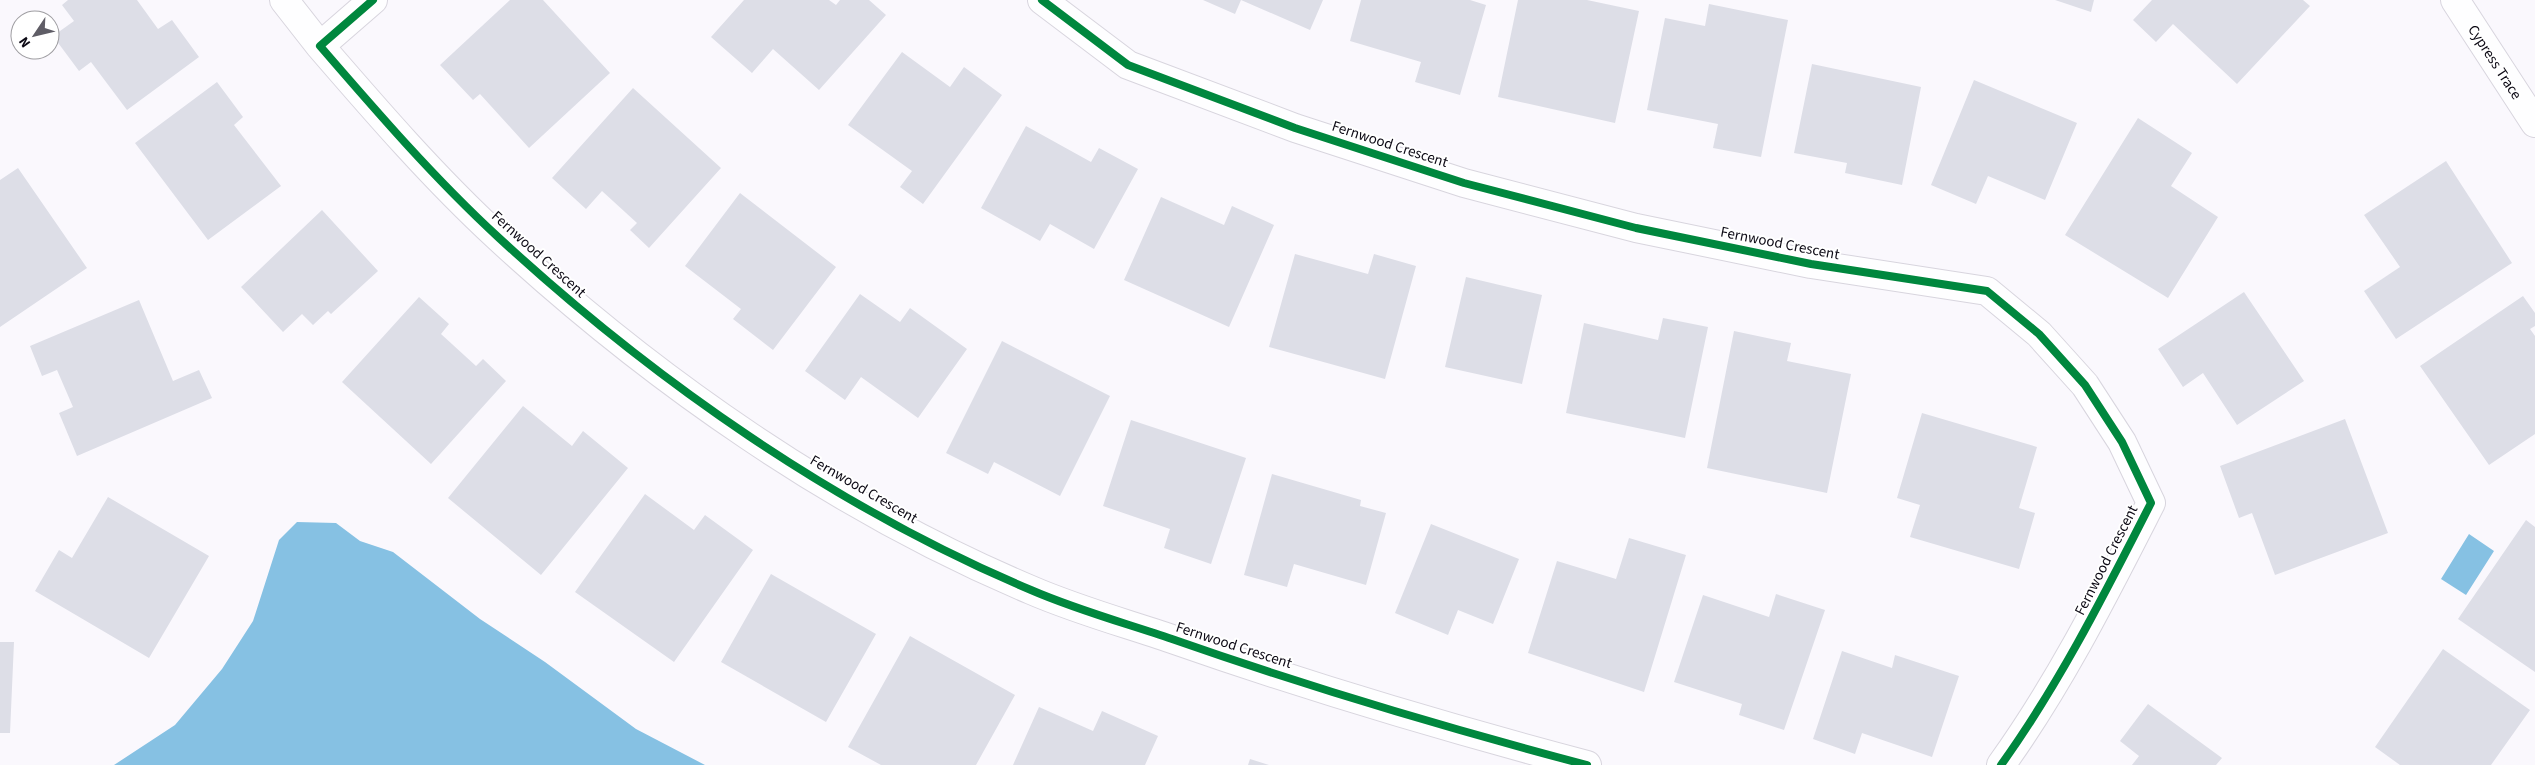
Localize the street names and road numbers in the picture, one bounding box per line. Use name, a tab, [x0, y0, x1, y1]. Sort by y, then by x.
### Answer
street label: Cypress Trace	[2462, 21, 2527, 104]
street label: Fernwood Crescent	[1329, 116, 1451, 173]
street label: Fernwood Crescent	[487, 206, 591, 303]
street label: Fernwood Crescent	[1719, 222, 1841, 265]
street label: Fernwood Crescent	[806, 450, 921, 529]
street label: Fernwood Crescent	[2070, 502, 2143, 619]
street label: Fernwood Crescent	[1173, 617, 1295, 674]

